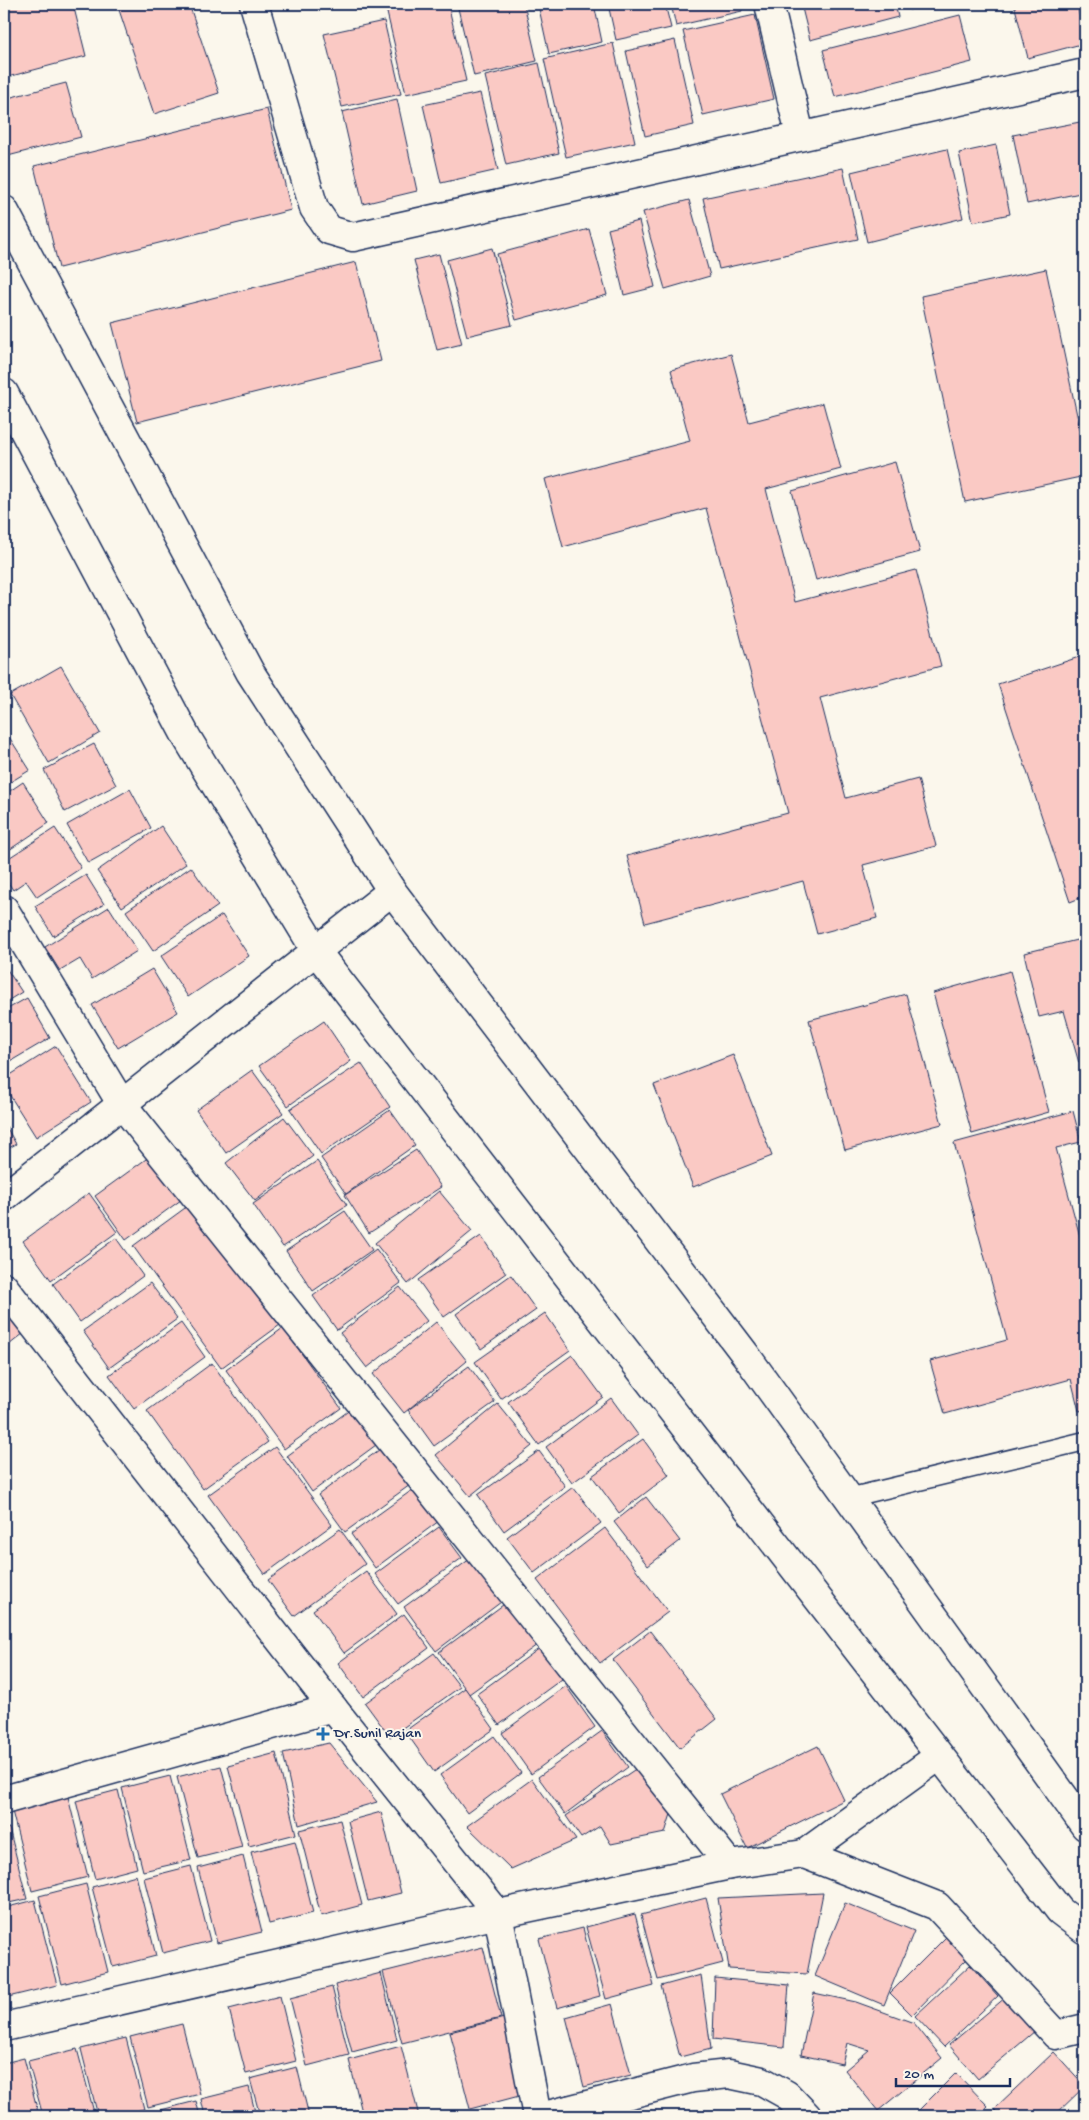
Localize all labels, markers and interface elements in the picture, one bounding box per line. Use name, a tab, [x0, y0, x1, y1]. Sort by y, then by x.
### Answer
place label: Dr.Sunil Rajan	[333, 1725, 421, 1743]
marker: Dr.Sunil Rajan	[316, 1727, 330, 1741]
scale bar	[896, 2055, 1010, 2087]
text: 20 m	[904, 2066, 934, 2084]

